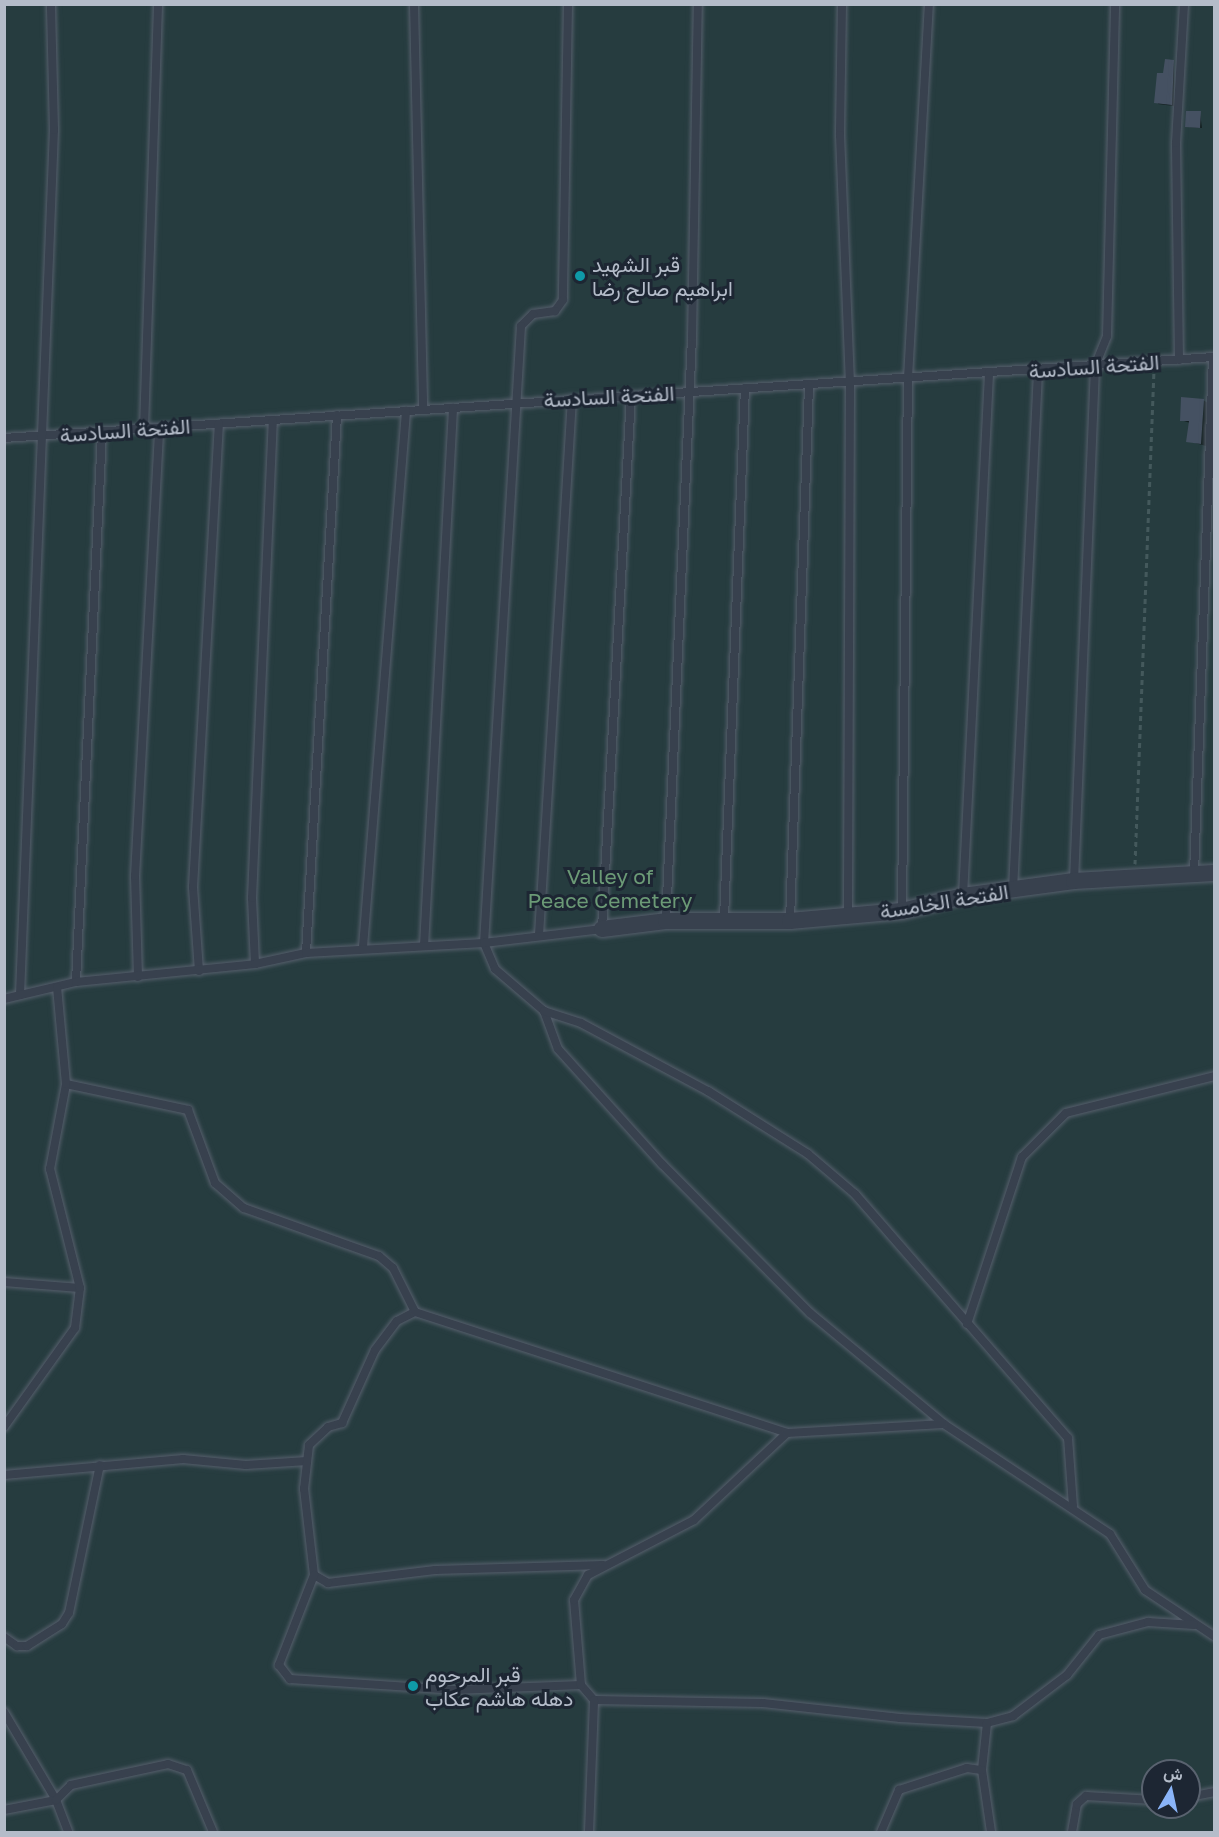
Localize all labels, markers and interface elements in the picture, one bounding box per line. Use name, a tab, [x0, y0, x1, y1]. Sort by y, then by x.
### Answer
place label: قبر الشهيد ابراهيم صالح رضا	[592, 251, 733, 301]
marker: قبر الشهيد ابراهيم صالح رضا	[573, 269, 587, 283]
street label: الفتحة السادسة	[1028, 349, 1160, 383]
street label: الفتحة السادسة	[543, 380, 675, 412]
street label: الفتحة السادسة	[59, 413, 191, 447]
park label: Valley of Peace Cemetery	[528, 863, 692, 913]
street label: الفتحة الخامسة	[878, 878, 1010, 924]
place label: قبر المرحوم دهله هاشم عكاب	[425, 1661, 573, 1711]
marker: قبر المرحوم دهله هاشم عكاب	[406, 1679, 420, 1693]
north arrow	[1141, 1759, 1201, 1819]
text: ش	[1162, 1762, 1185, 1785]

